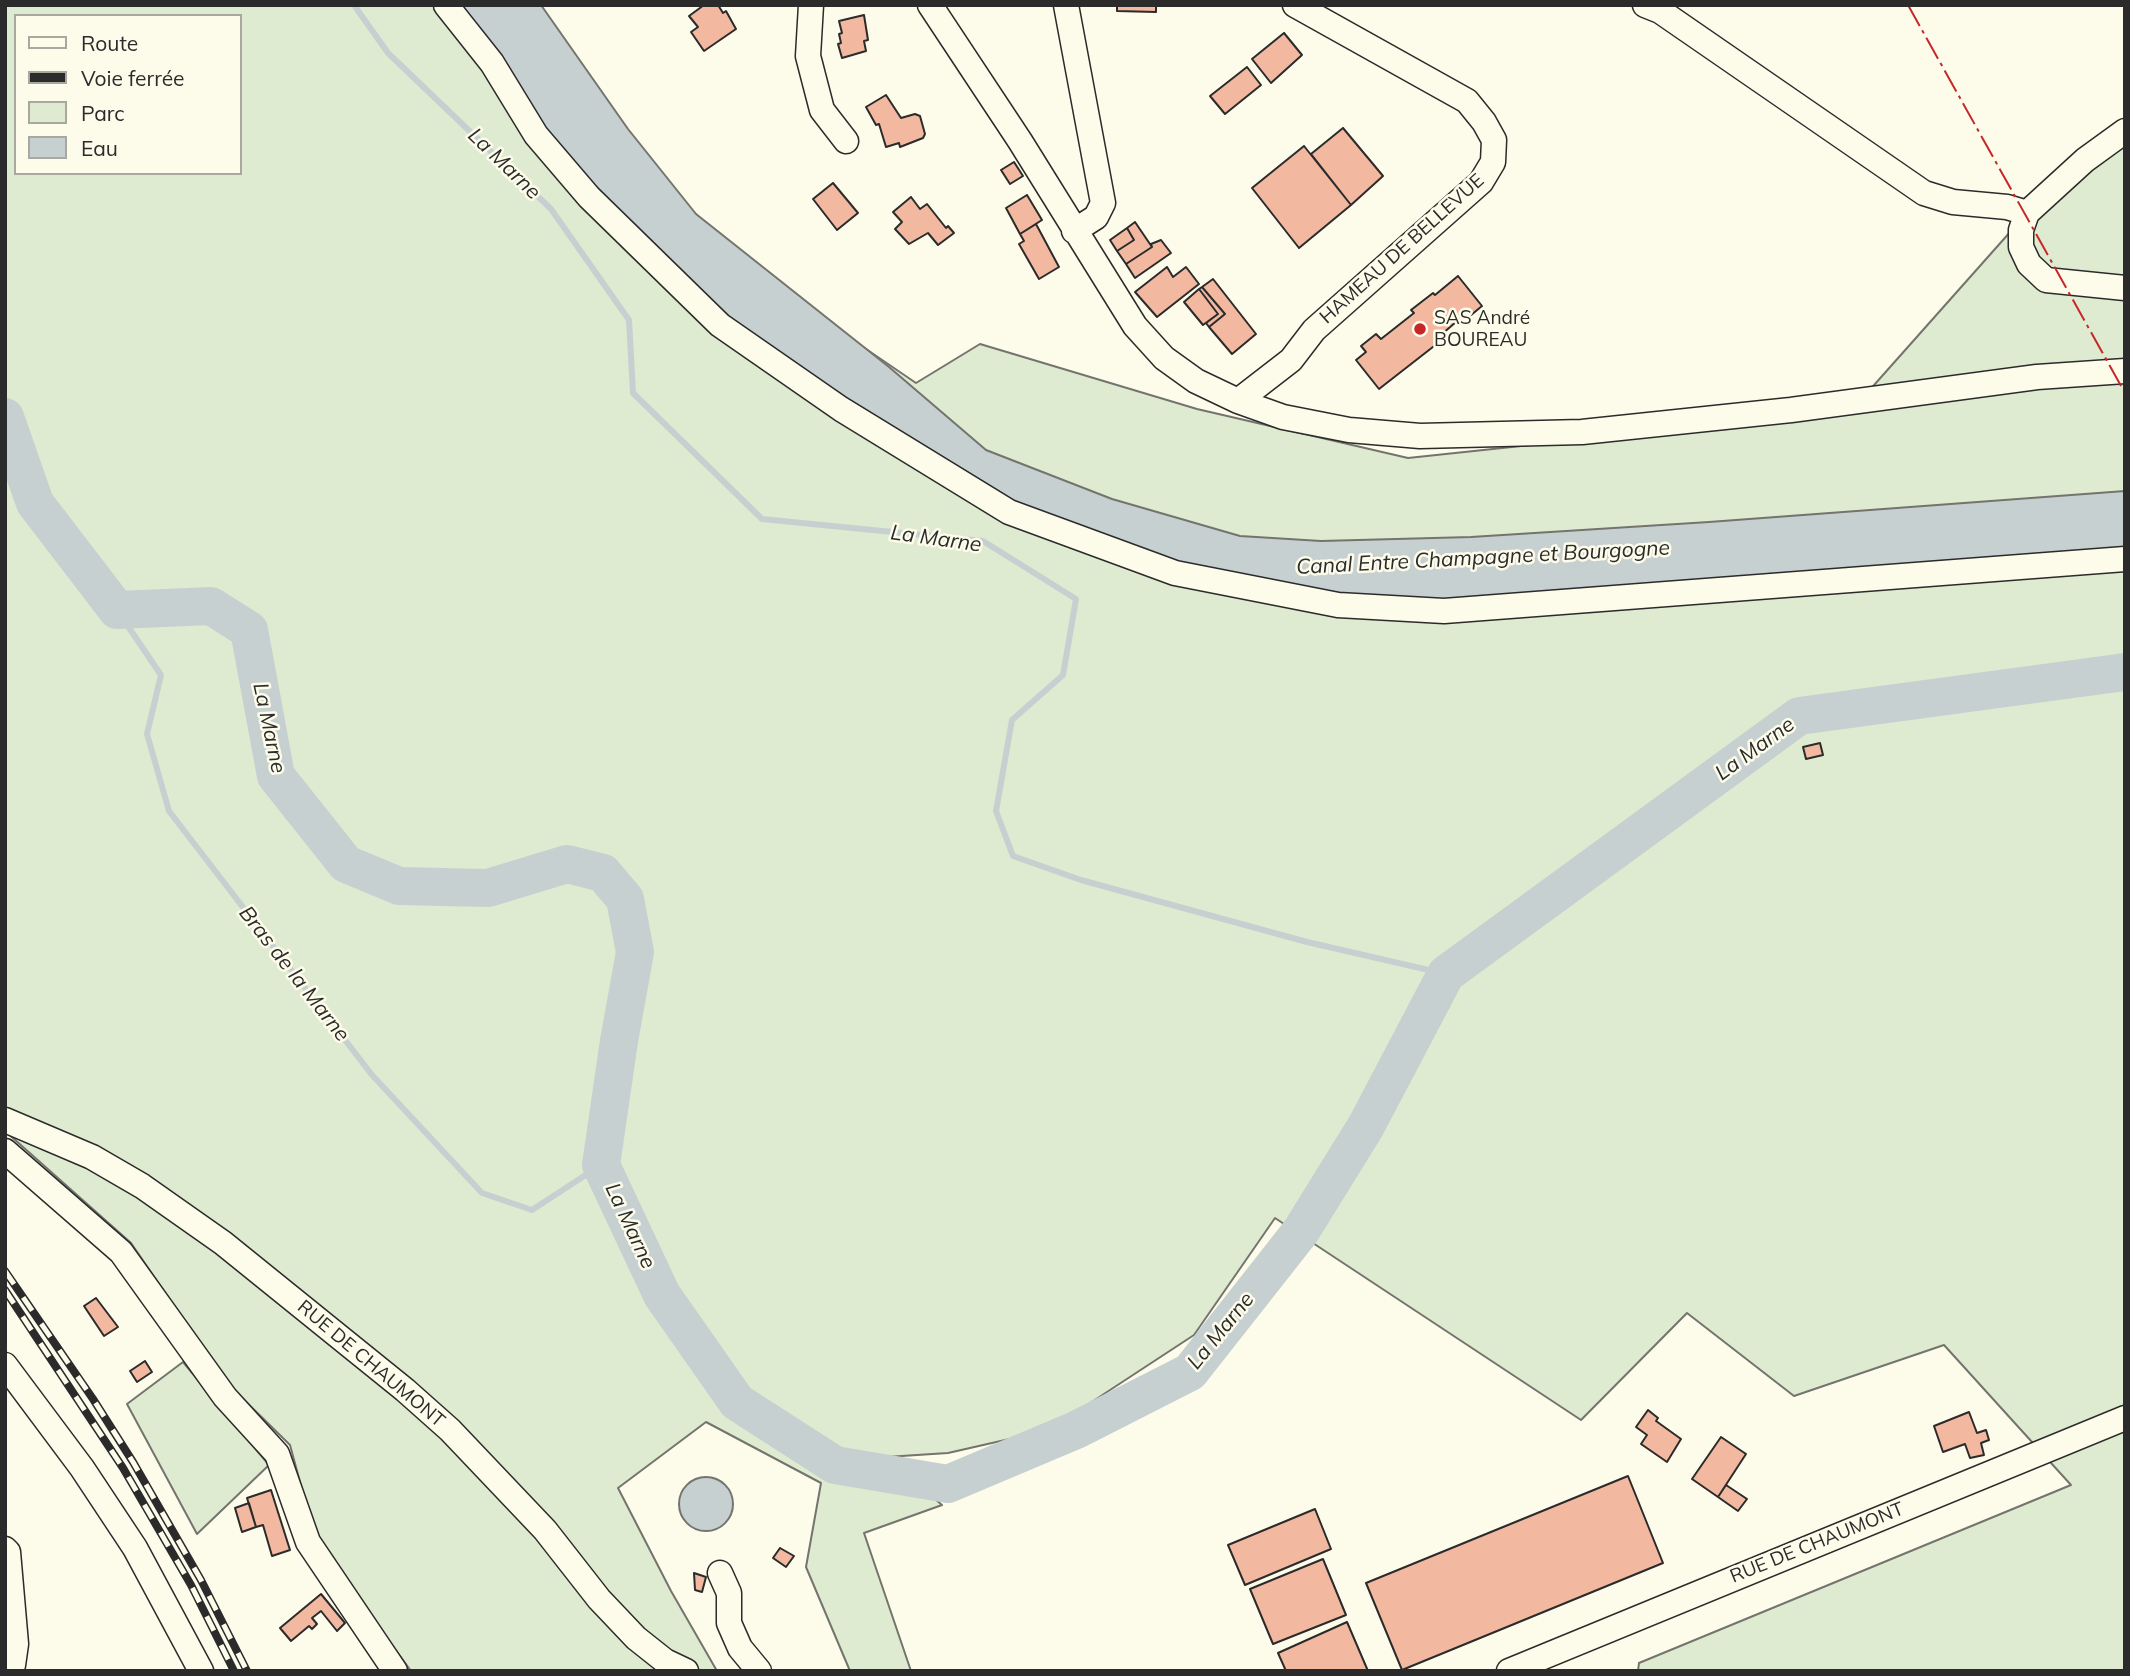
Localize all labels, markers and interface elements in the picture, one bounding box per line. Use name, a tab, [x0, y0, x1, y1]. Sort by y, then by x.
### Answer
legend	[14, 14, 242, 175]
text: Route	[81, 30, 138, 56]
text: Voie ferrée	[81, 65, 185, 91]
text: Parc	[81, 100, 125, 126]
water label: La Marne	[462, 123, 546, 205]
text: Eau	[81, 135, 118, 161]
street label: HAMEAU DE BELLEVUE	[1315, 169, 1489, 329]
place label: SAS André BOUREAU	[1434, 307, 1530, 351]
marker: SAS André BOUREAU	[1412, 321, 1428, 337]
water label: La Marne	[889, 520, 983, 558]
water label: Canal Entre Champagne et Bourgogne	[1295, 536, 1671, 580]
water label: La Marne	[247, 681, 291, 775]
water label: La Marne	[1711, 712, 1799, 786]
water label: Bras de la Marne	[233, 901, 355, 1047]
water label: La Marne	[599, 1179, 661, 1273]
water label: La Marne	[1182, 1288, 1260, 1374]
street label: RUE DE CHAUMONT	[293, 1296, 449, 1432]
street label: RUE DE CHAUMONT	[1727, 1498, 1907, 1588]

